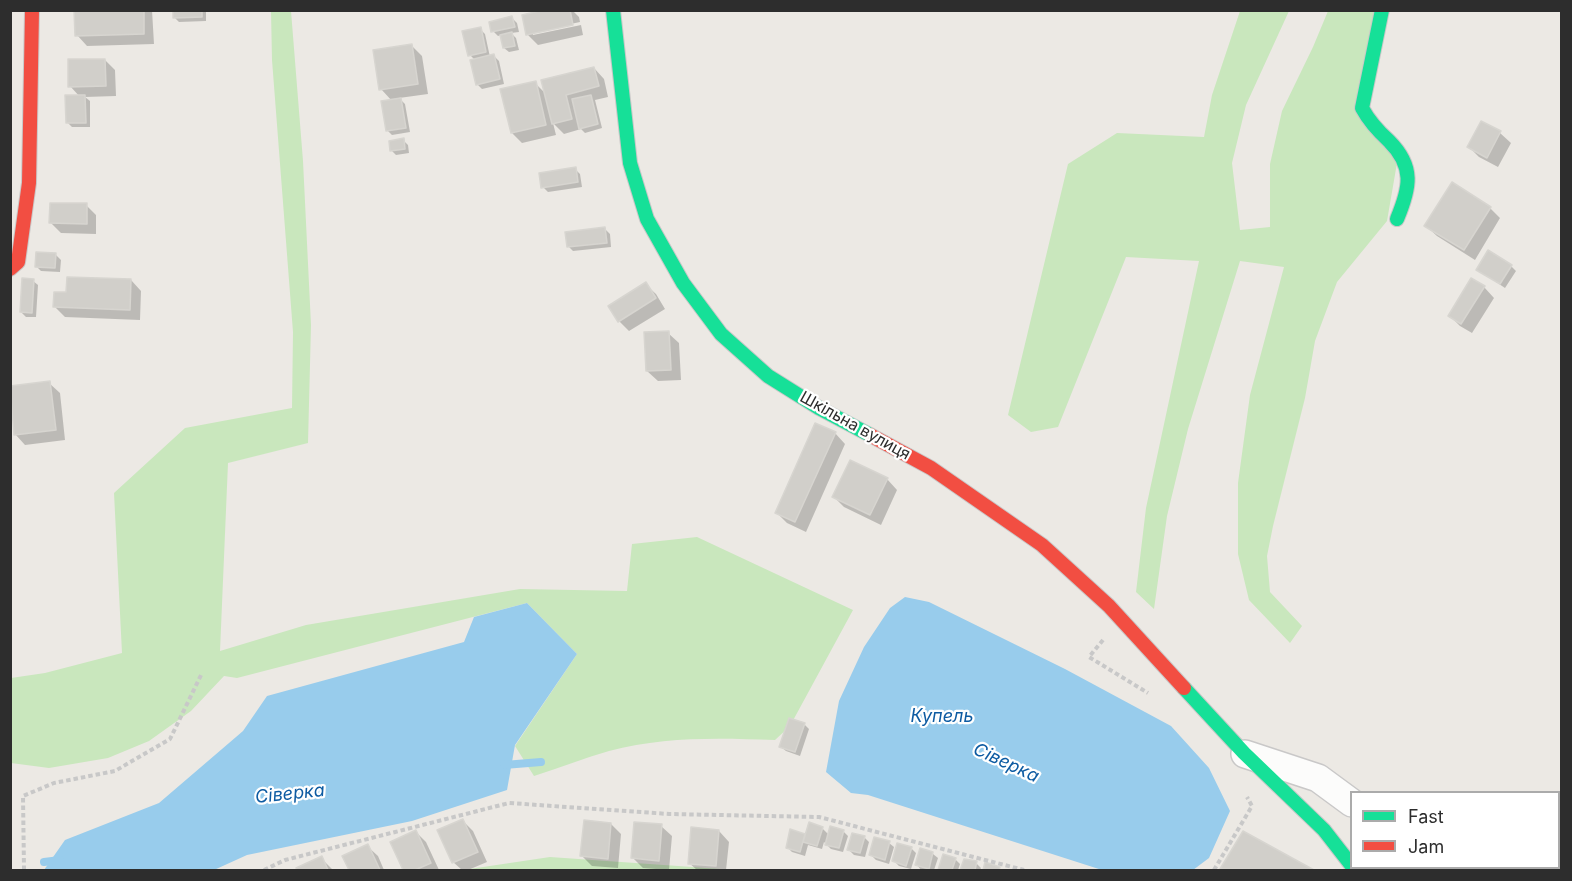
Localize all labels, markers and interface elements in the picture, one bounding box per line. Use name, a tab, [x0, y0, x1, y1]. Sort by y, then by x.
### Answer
street label: Шкільна вулиця	[796, 388, 914, 464]
water label: Купель	[911, 706, 973, 728]
water label: Сіверка	[970, 738, 1042, 788]
water label: Сіверка	[254, 780, 326, 808]
legend	[1350, 791, 1560, 869]
text: Fast	[1408, 806, 1444, 827]
text: Jam	[1408, 836, 1444, 857]

